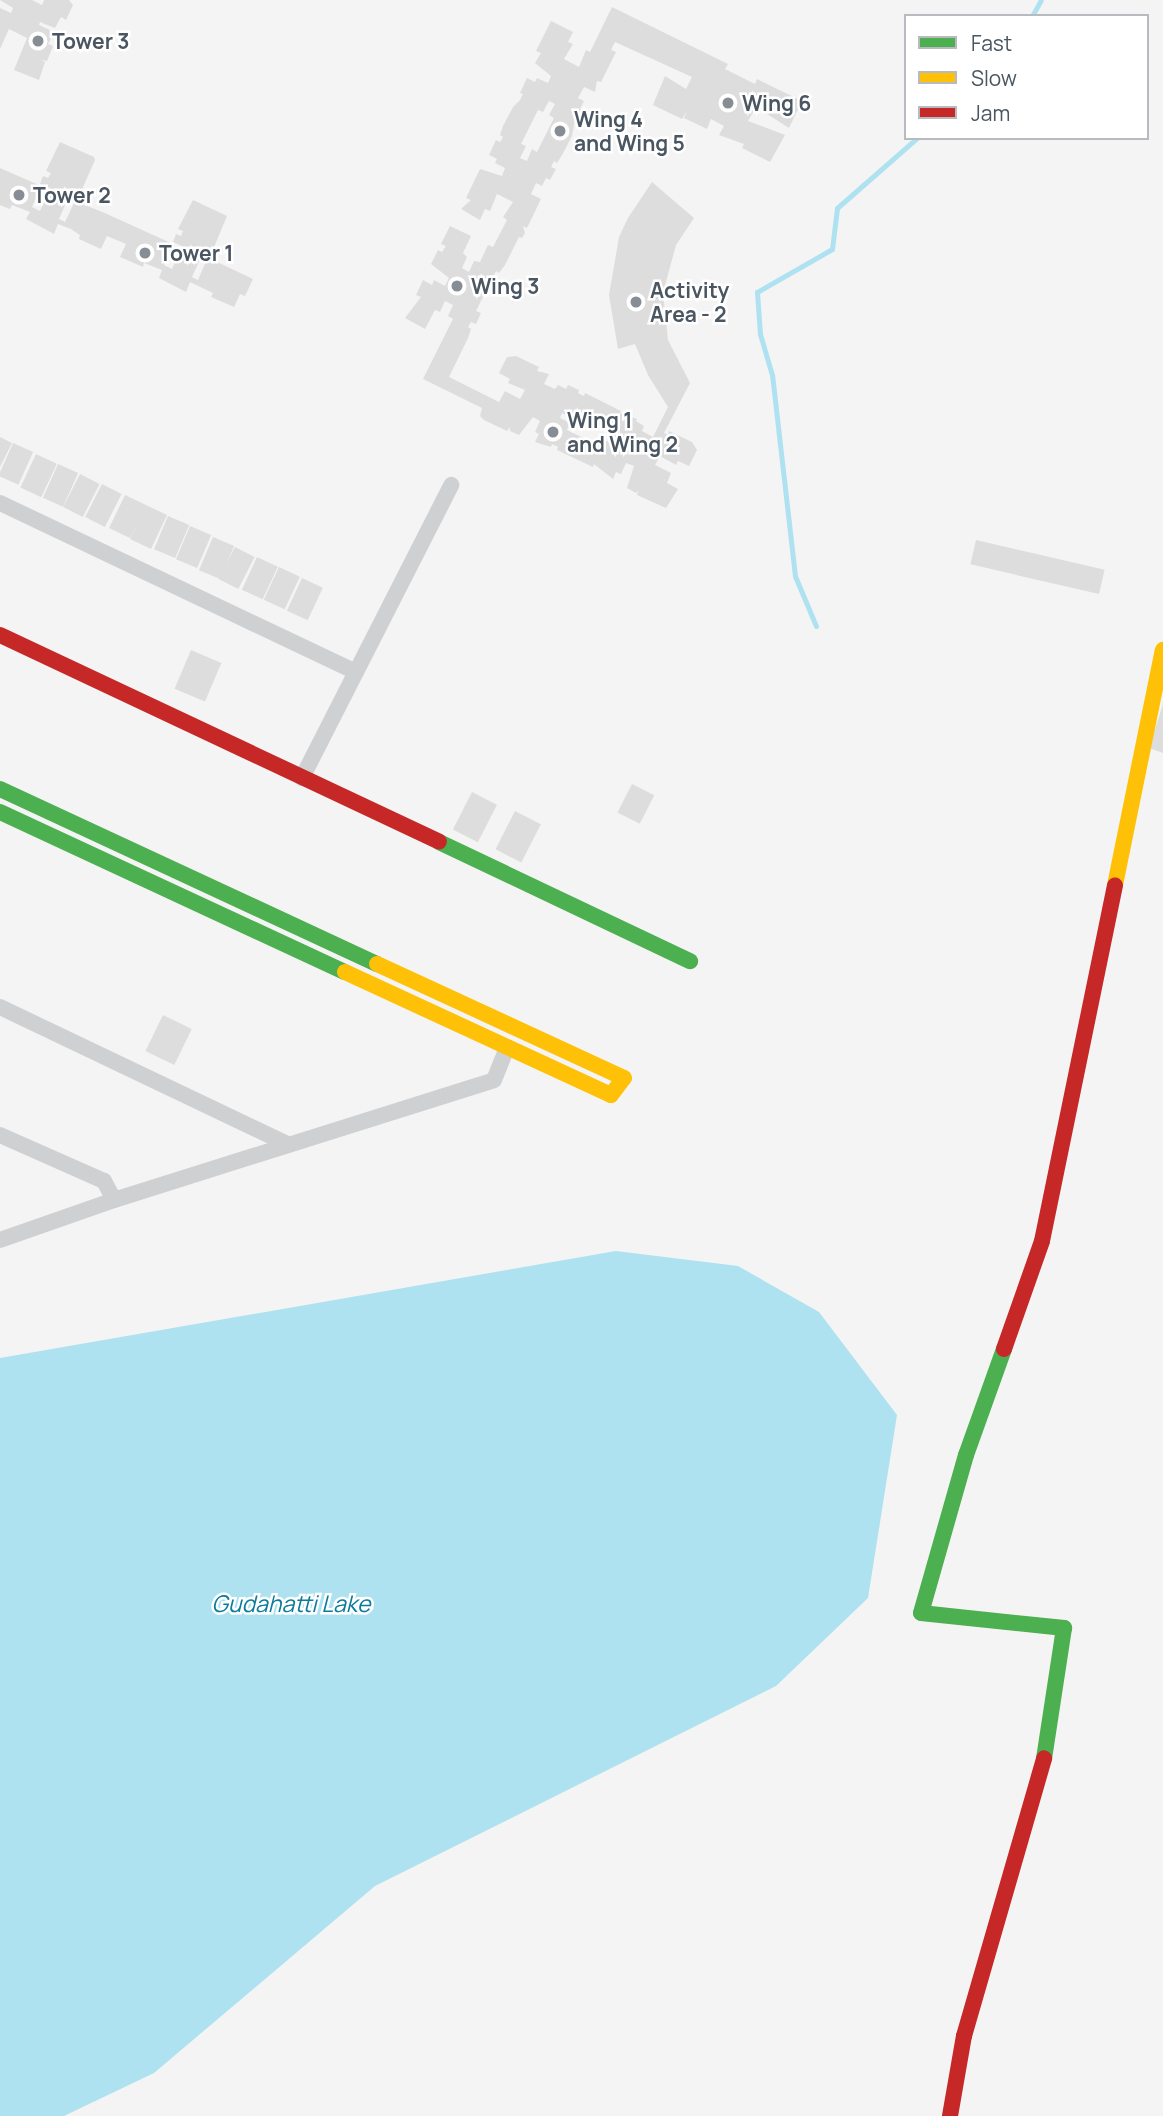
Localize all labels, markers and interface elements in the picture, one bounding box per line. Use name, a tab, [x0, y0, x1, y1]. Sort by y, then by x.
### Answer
legend	[904, 14, 1149, 140]
place label: Tower 3	[52, 28, 129, 54]
text: Fast	[971, 29, 1012, 57]
marker: Tower 3	[30, 33, 46, 49]
text: Slow	[971, 64, 1017, 92]
place label: Wing 6	[742, 90, 811, 116]
marker: Wing 6	[720, 95, 736, 111]
text: Jam	[971, 99, 1010, 127]
place label: Wing 4 and Wing 5	[574, 106, 685, 156]
marker: Wing 4 and Wing 5	[552, 123, 568, 139]
place label: Tower 2	[33, 182, 111, 208]
marker: Tower 2	[11, 187, 27, 203]
place label: Tower 1	[159, 240, 233, 266]
marker: Tower 1	[137, 245, 153, 261]
place label: Wing 3	[471, 273, 539, 299]
place label: Activity Area - 2	[650, 277, 729, 327]
marker: Wing 3	[449, 278, 465, 294]
marker: Activity Area - 2	[628, 294, 644, 310]
place label: Wing 1 and Wing 2	[567, 407, 678, 457]
marker: Wing 1 and Wing 2	[545, 424, 561, 440]
water label: Gudahatti Lake	[212, 1589, 370, 1617]

